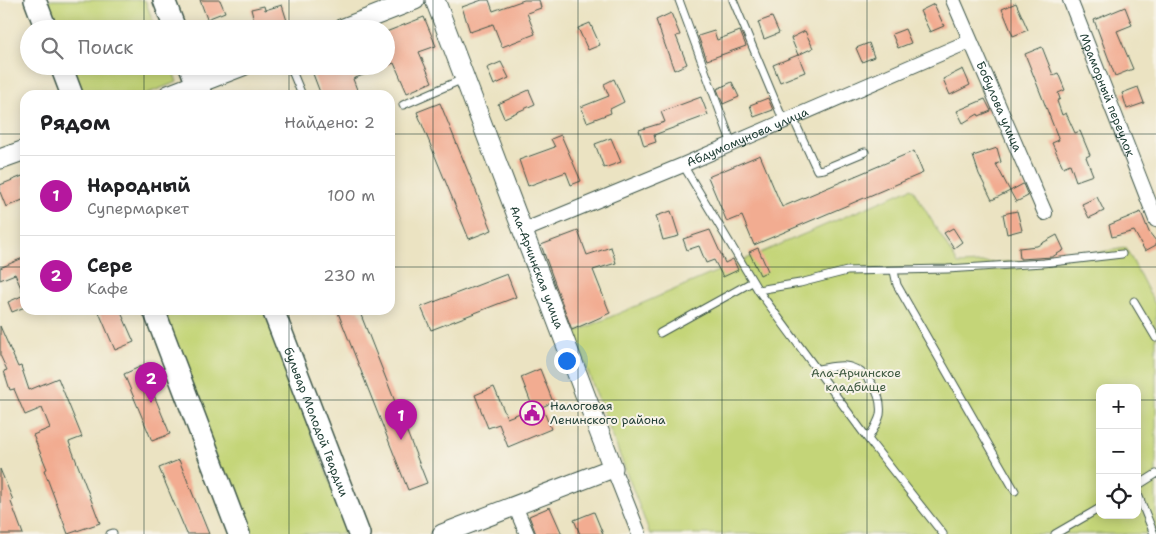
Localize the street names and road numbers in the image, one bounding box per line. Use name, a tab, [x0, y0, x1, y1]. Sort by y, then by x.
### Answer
street label: Мраморный переулок	[1076, 31, 1139, 160]
street label: Бобулова улица	[972, 59, 1026, 155]
street label: Абдумомунова улица	[684, 104, 811, 171]
street label: Ала-Арчинская улица	[506, 203, 568, 332]
street label: бульвар Молодой Гвардии	[280, 345, 352, 499]

